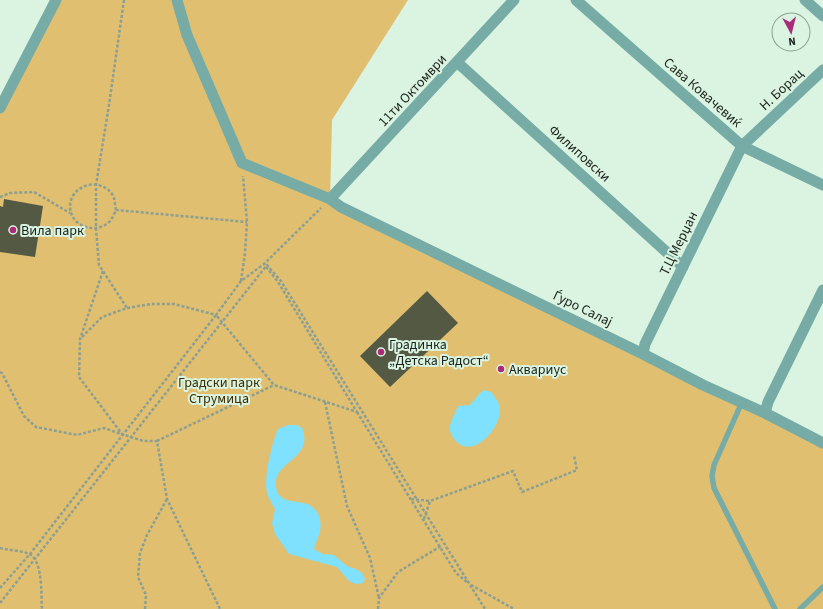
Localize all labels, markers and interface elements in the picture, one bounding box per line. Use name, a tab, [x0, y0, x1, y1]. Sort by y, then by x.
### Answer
north arrow	[771, 12, 811, 52]
text: N	[788, 34, 797, 49]
street label: 11ти Октомври	[374, 50, 452, 131]
street label: Сава Ковачевиќ	[659, 53, 746, 132]
street label: Н. Борац	[755, 64, 808, 115]
street label: Филиповски	[544, 120, 615, 187]
street label: Т.Ц Мерџан	[655, 208, 703, 279]
place label: Вила парк	[21, 221, 84, 241]
marker: Вила парк	[8, 225, 18, 235]
street label: Ѓуро Салај	[549, 286, 616, 332]
place label: Градинка „Детска Радост“	[389, 335, 489, 371]
marker: Градинка „Детска Радост“	[376, 347, 386, 357]
place label: Аквариус	[509, 360, 567, 380]
marker: Аквариус	[496, 364, 506, 374]
park label: Градски парк Струмица	[178, 373, 260, 409]

